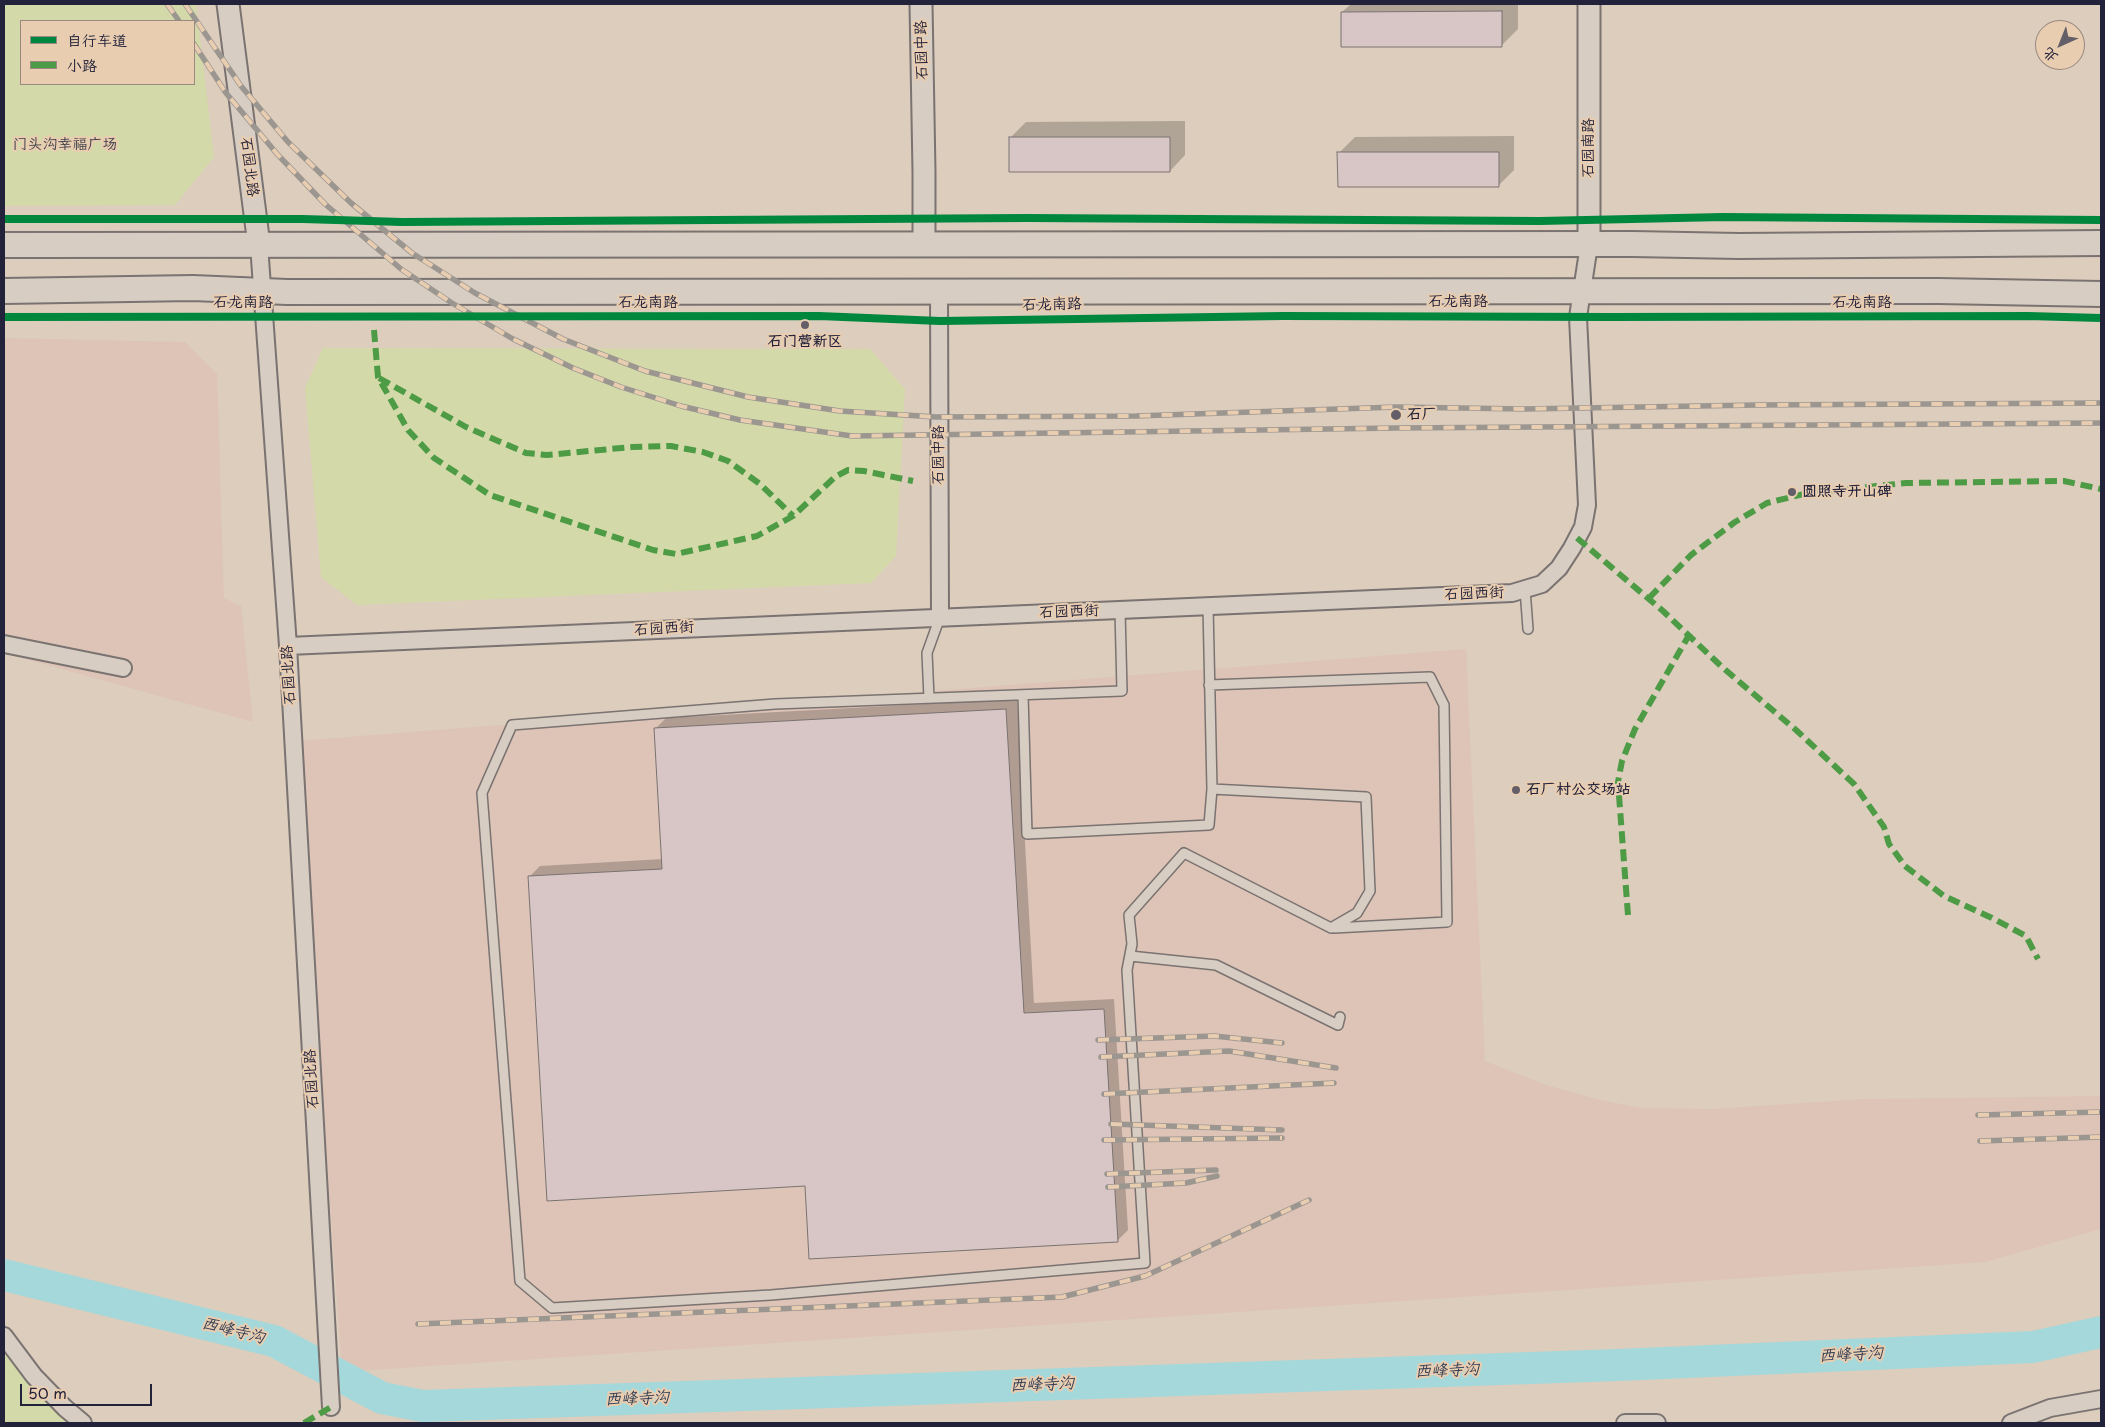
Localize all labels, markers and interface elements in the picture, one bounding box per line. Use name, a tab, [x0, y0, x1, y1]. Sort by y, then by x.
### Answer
legend	[20, 20, 195, 85]
street label: 石园中路	[912, 20, 932, 80]
north arrow	[2035, 20, 2085, 70]
text: 自行车道	[67, 28, 127, 51]
text: 北	[2038, 43, 2062, 68]
text: 小路	[67, 53, 97, 76]
street label: 石园南路	[1580, 118, 1598, 178]
park label: 门头沟幸福广场	[13, 136, 117, 154]
street label: 石园北路	[236, 136, 262, 198]
street label: 石龙南路	[1428, 293, 1488, 311]
street label: 石龙南路	[213, 294, 273, 312]
street label: 石龙南路	[618, 294, 678, 312]
street label: 石龙南路	[1832, 294, 1892, 312]
street label: 石龙南路	[1022, 295, 1082, 315]
marker: 石门营新区	[799, 319, 811, 331]
place label: 石门营新区	[768, 333, 842, 351]
place label: 石厂	[1407, 406, 1437, 424]
marker: 石厂	[1389, 408, 1403, 422]
street label: 石园中路	[930, 425, 948, 485]
place label: 圆照寺开山碑	[1802, 483, 1892, 501]
marker: 圆照寺开山碑	[1786, 486, 1798, 498]
street label: 石园西街	[1444, 584, 1504, 604]
street label: 石园西街	[1039, 602, 1099, 622]
street label: 石园西街	[634, 618, 694, 640]
street label: 石园北路	[278, 645, 300, 705]
place label: 石厂村公交场站	[1526, 781, 1631, 799]
marker: 石厂村公交场站	[1510, 784, 1522, 796]
street label: 石园北路	[301, 1049, 323, 1109]
water label: 西峰寺沟	[200, 1314, 266, 1348]
water label: 西峰寺沟	[1819, 1344, 1883, 1366]
water label: 西峰寺沟	[1415, 1360, 1479, 1382]
scale bar	[22, 1374, 155, 1406]
water label: 西峰寺沟	[1010, 1374, 1074, 1396]
text: 50 m	[28, 1381, 67, 1404]
water label: 西峰寺沟	[605, 1388, 669, 1410]

